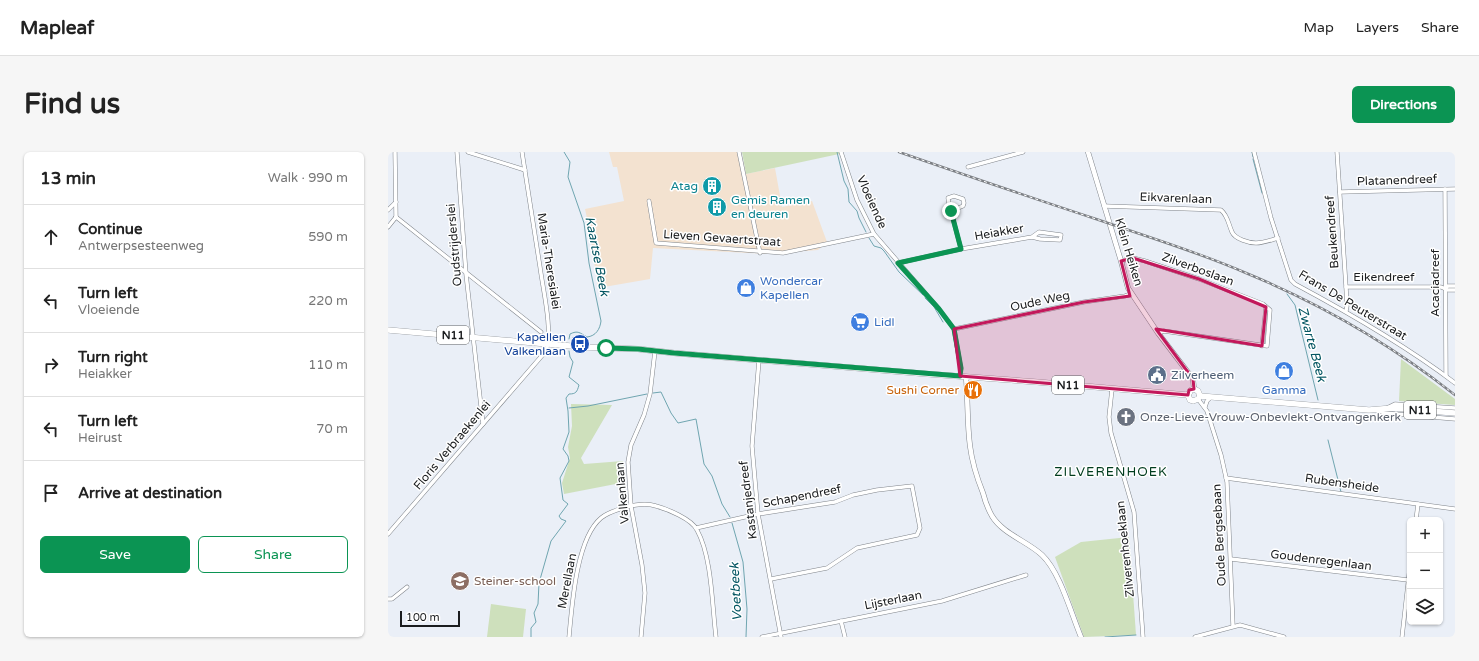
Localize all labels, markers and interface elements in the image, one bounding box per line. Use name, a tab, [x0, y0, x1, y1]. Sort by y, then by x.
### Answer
text: Mapleaf	[20, 17, 94, 39]
text: Map	[1304, 19, 1334, 36]
text: Layers	[1356, 19, 1399, 36]
text: Share	[1421, 19, 1459, 36]
button: Directions	[1352, 86, 1455, 123]
text: Find us	[24, 87, 120, 121]
text: 13 min	[40, 168, 96, 189]
text: Walk · 990 m	[268, 170, 348, 186]
street label: Platanendreef	[1357, 172, 1438, 188]
street label: Vloeiende	[854, 173, 890, 231]
building icon: Atag	[701, 175, 723, 197]
place label: Atag	[670, 179, 698, 193]
street label: Eikvarenlaan	[1140, 190, 1212, 206]
place label: Gemis Ramen en deuren	[731, 193, 810, 221]
street label: Beukendreef	[1322, 195, 1342, 269]
building icon: Gemis Ramen en deuren	[706, 196, 728, 218]
route end	[942, 202, 960, 220]
street label: Oudstrijderslei	[443, 203, 465, 287]
street label: Maria-Theresialei	[534, 212, 564, 310]
water label: Kaartse Beek	[581, 215, 613, 298]
street label: Klein Heiken	[1112, 216, 1146, 288]
text: Continue	[78, 220, 142, 238]
street label: Heiakker	[973, 221, 1025, 243]
icon: ahead	[40, 226, 62, 248]
street label: Lieven Gevaertstraat	[663, 227, 782, 249]
text: 590 m	[308, 229, 348, 245]
text: Antwerpsesteenweg	[78, 238, 204, 254]
street label: Acaciadreef	[1428, 248, 1442, 317]
street label: Zilverboslaan	[1160, 249, 1236, 289]
street label: Frans De Peuterstraat	[1296, 267, 1410, 343]
street label: Eikendreef	[1353, 270, 1415, 284]
place label: Wondercar Kapellen	[760, 274, 823, 302]
shop icon: Wondercar Kapellen	[735, 277, 757, 299]
text: Turn left	[78, 284, 138, 302]
street label: Oude Weg	[1009, 288, 1071, 314]
icon: left	[40, 290, 62, 312]
text: 220 m	[308, 293, 348, 309]
text: Vloeiende	[78, 302, 140, 318]
water label: Zwarte Beek	[1294, 305, 1330, 384]
supermarket icon: Lidl	[849, 311, 871, 333]
place label: Lidl	[874, 315, 894, 329]
road number: N11	[437, 326, 469, 344]
place label: Kapellen Valkenlaan	[504, 330, 566, 358]
bus stop icon: Kapellen Valkenlaan	[569, 333, 591, 355]
route start	[597, 339, 615, 357]
text: Turn right	[78, 348, 148, 366]
icon: right	[40, 354, 62, 376]
text: 110 m	[308, 357, 348, 373]
shop icon: Gamma	[1273, 360, 1295, 382]
public building icon: Zilverheem	[1146, 364, 1168, 386]
text: Heiakker	[78, 366, 132, 382]
place label: Zilverheem	[1171, 368, 1234, 382]
road number: N11	[1052, 376, 1084, 394]
restaurant icon: Sushi Corner	[962, 379, 984, 401]
place label: Sushi Corner	[886, 383, 959, 397]
place label: Gamma	[1262, 383, 1306, 397]
street label: Floris Verbraekenlei	[411, 398, 493, 492]
road number: N11	[1404, 401, 1436, 419]
church icon: Onze-Lieve-Vrouw-Onbevlekt-Ontvangenkerk	[1115, 406, 1137, 428]
place label: Onze-Lieve-Vrouw-Onbevlekt-Ontvangenkerk	[1140, 410, 1401, 424]
text: Turn left	[78, 412, 138, 430]
icon: left	[40, 418, 62, 440]
text: 70 m	[316, 421, 348, 437]
text: Heirust	[78, 430, 122, 446]
street label: Kastanjedreef	[736, 459, 760, 540]
street label: Valkenlaan	[612, 462, 632, 524]
district label: ZILVERENHOEK	[1054, 464, 1168, 480]
street label: Rubensheide	[1304, 471, 1380, 495]
street label: Schapendreef	[762, 481, 843, 510]
icon: arrive	[40, 482, 62, 504]
text: Arrive at destination	[78, 484, 222, 502]
street label: Oude Bergsebaan	[1209, 484, 1229, 586]
street label: Zilverenhoeklaan	[1113, 500, 1137, 598]
map controls	[1407, 517, 1443, 625]
button: +	[1407, 517, 1443, 553]
button: Save	[40, 536, 190, 573]
button: Share	[198, 536, 348, 573]
street label: Goudenregenlaan	[1270, 547, 1372, 573]
street label: Merellaan	[555, 552, 579, 610]
button: −	[1407, 553, 1443, 589]
water label: Voetbeek	[726, 561, 746, 622]
school or university icon: Steiner-school	[449, 570, 471, 592]
place label: Steiner-school	[474, 574, 556, 588]
street label: Lijsterlaan	[863, 588, 923, 612]
button: layers	[1407, 589, 1443, 625]
scale bar	[400, 609, 460, 628]
text: 100 m	[406, 611, 440, 624]

